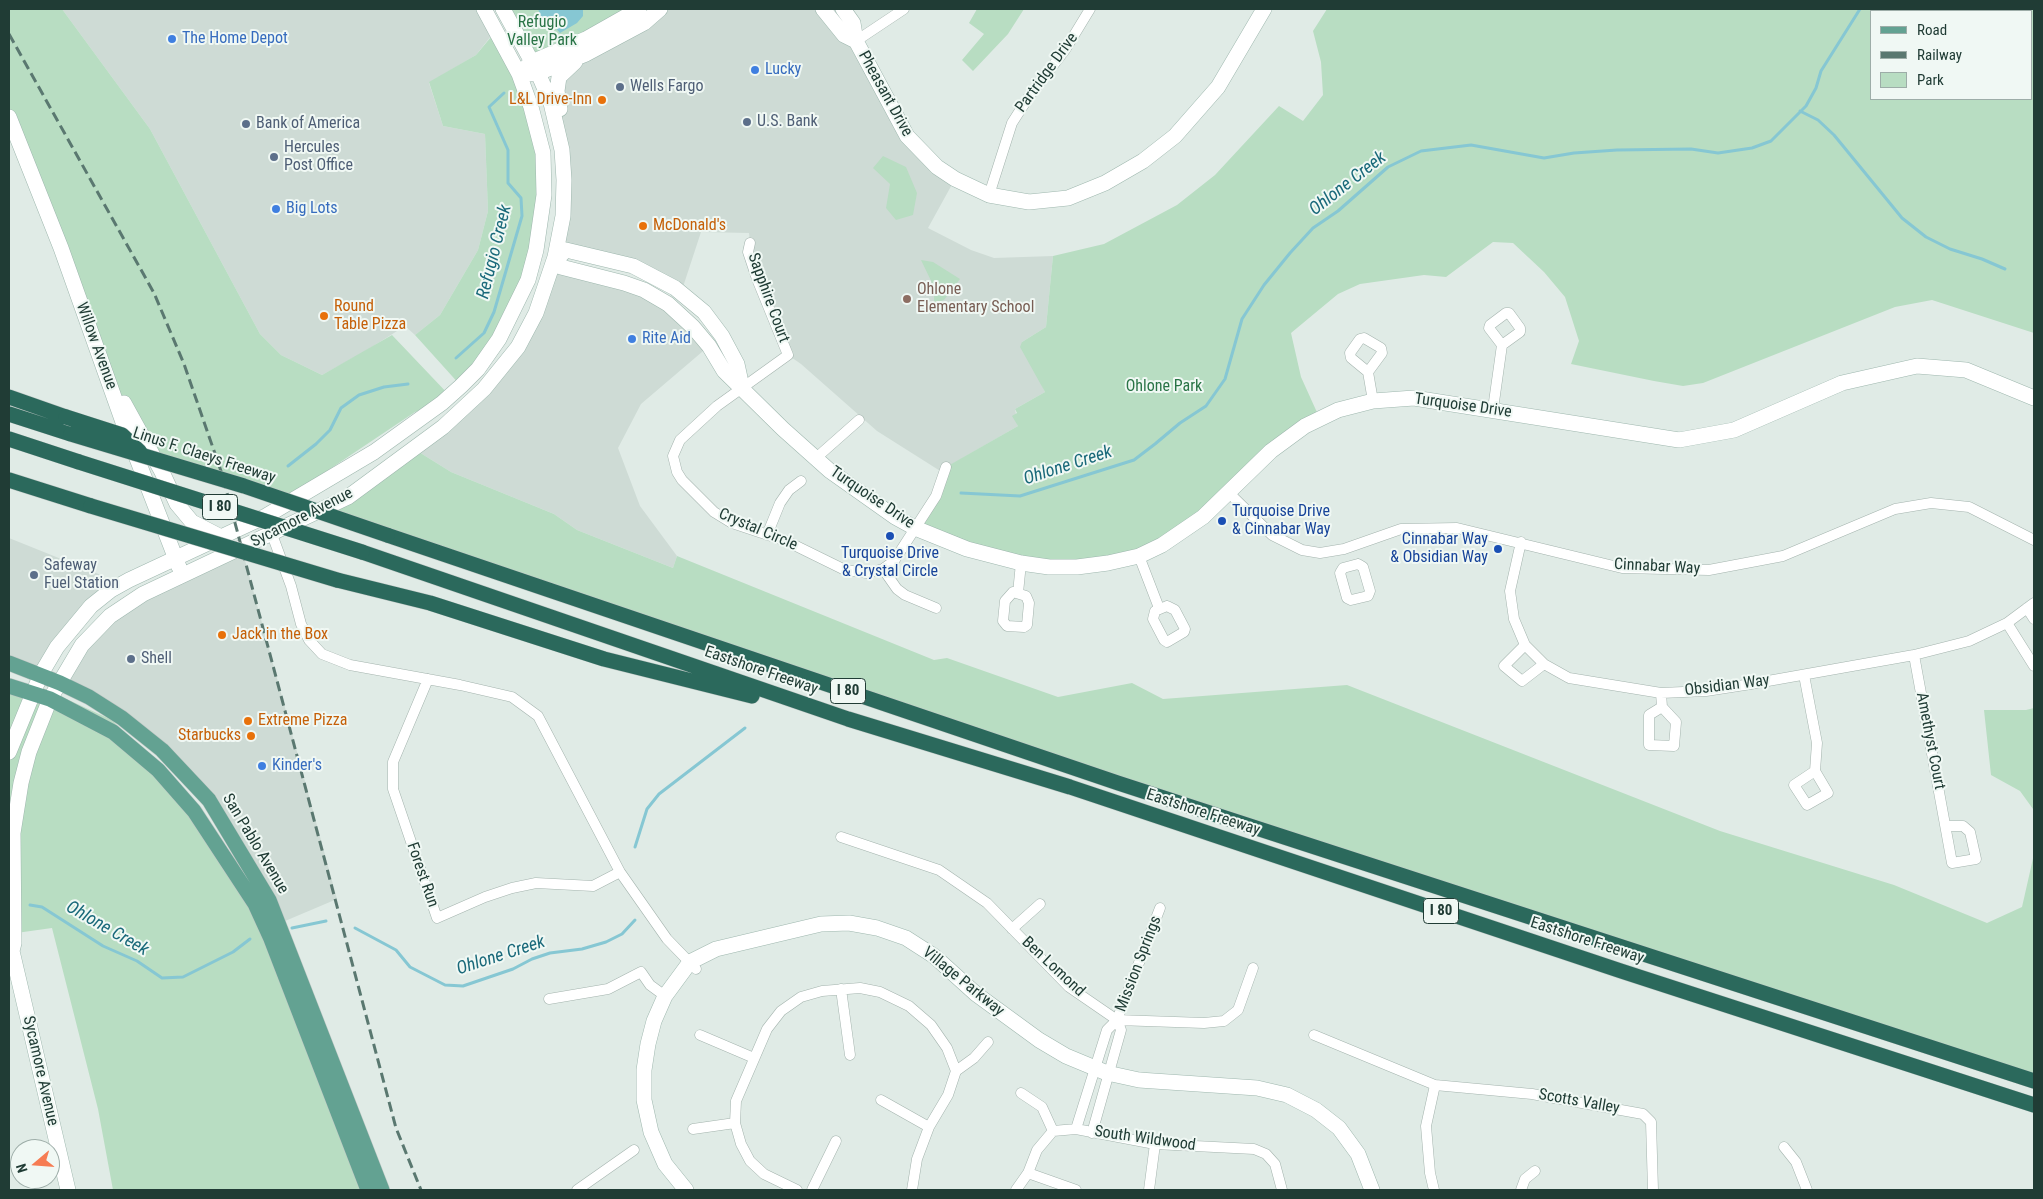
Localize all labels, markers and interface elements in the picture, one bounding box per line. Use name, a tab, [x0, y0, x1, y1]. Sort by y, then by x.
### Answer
legend	[1870, 10, 2033, 100]
park label: Refugio Valley Park	[507, 13, 577, 51]
text: Road	[1917, 21, 1947, 39]
place label: The Home Depot	[182, 29, 288, 49]
street label: Partridge Drive	[1012, 29, 1082, 117]
marker: The Home Depot	[166, 33, 178, 45]
text: Railway	[1917, 46, 1962, 64]
street label: Pheasant Drive	[854, 48, 916, 140]
place label: Lucky	[765, 60, 801, 80]
marker: Lucky	[749, 64, 761, 76]
text: Park	[1917, 71, 1944, 89]
place label: Wells Fargo	[630, 77, 704, 97]
marker: Wells Fargo	[614, 81, 626, 93]
place label: L&L Drive-Inn	[509, 90, 592, 110]
marker: L&L Drive-Inn	[596, 94, 608, 106]
place label: U.S. Bank	[757, 112, 818, 132]
place label: Bank of America	[256, 114, 360, 134]
marker: U.S. Bank	[741, 116, 753, 128]
marker: Bank of America	[240, 118, 252, 130]
place label: Hercules Post Office	[284, 138, 353, 176]
water label: Ohlone Creek	[1305, 147, 1391, 221]
marker: Hercules Post Office	[268, 151, 280, 163]
place label: Big Lots	[286, 199, 338, 219]
marker: Big Lots	[270, 203, 282, 215]
water label: Refugio Creek	[473, 203, 517, 301]
place label: McDonald's	[653, 216, 726, 236]
marker: McDonald's	[637, 220, 649, 232]
street label: Sapphire Court	[743, 251, 793, 345]
place label: Ohlone Elementary School	[917, 280, 1034, 318]
marker: Ohlone Elementary School	[901, 293, 913, 305]
place label: Round Table Pizza	[334, 297, 406, 335]
street label: Willow Avenue	[71, 300, 121, 392]
marker: Round Table Pizza	[318, 310, 330, 322]
place label: Rite Aid	[642, 329, 691, 349]
marker: Rite Aid	[626, 333, 638, 345]
park label: Ohlone Park	[1126, 377, 1202, 397]
street label: Turquoise Drive	[1413, 390, 1513, 422]
street label: Linus F. Claeys Freeway	[130, 424, 278, 488]
water label: Ohlone Creek	[1021, 442, 1115, 490]
street label: Turquoise Drive	[826, 463, 918, 533]
street label: Sycamore Avenue	[248, 484, 356, 552]
road number: I 80	[202, 494, 238, 520]
place label: Turquoise Drive & Cinnabar Way	[1232, 502, 1331, 540]
street label: Crystal Circle	[716, 505, 800, 555]
marker: Turquoise Drive & Cinnabar Way	[1216, 515, 1228, 527]
marker: Turquoise Drive & Crystal Circle	[884, 530, 896, 542]
place label: Cinnabar Way & Obsidian Way	[1390, 530, 1488, 568]
marker: Cinnabar Way & Obsidian Way	[1492, 543, 1504, 555]
place label: Turquoise Drive & Crystal Circle	[841, 544, 939, 582]
street label: Cinnabar Way	[1613, 555, 1701, 579]
place label: Safeway Fuel Station	[44, 556, 119, 594]
marker: Safeway Fuel Station	[28, 569, 40, 581]
place label: Jack in the Box	[232, 625, 328, 645]
marker: Jack in the Box	[216, 629, 228, 641]
street label: Eastshore Freeway	[702, 643, 820, 699]
place label: Shell	[141, 649, 172, 669]
marker: Shell	[125, 653, 137, 665]
street label: Obsidian Way	[1683, 671, 1771, 701]
road number: I 80	[830, 678, 866, 704]
street label: Amethyst Court	[1911, 691, 1949, 791]
place label: Extreme Pizza	[258, 711, 347, 731]
marker: Extreme Pizza	[242, 715, 254, 727]
place label: Starbucks	[178, 726, 241, 746]
marker: Starbucks	[245, 730, 257, 742]
place label: Kinder's	[272, 756, 322, 776]
marker: Kinder's	[256, 760, 268, 772]
street label: Eastshore Freeway	[1144, 786, 1262, 840]
street label: San Pablo Avenue	[218, 791, 292, 897]
street label: Forest Run	[402, 840, 442, 910]
water label: Ohlone Creek	[62, 897, 152, 961]
road number: I 80	[1424, 898, 1458, 924]
street label: Mission Springs	[1112, 913, 1166, 1015]
street label: Eastshore Freeway	[1528, 914, 1646, 968]
water label: Ohlone Creek	[454, 932, 548, 980]
street label: Ben Lomond	[1018, 933, 1088, 1001]
street label: Village Parkway	[918, 943, 1008, 1021]
street label: Sycamore Avenue	[18, 1014, 62, 1128]
street label: Scotts Valley	[1537, 1085, 1621, 1119]
street label: South Wildwood	[1093, 1122, 1197, 1156]
north arrow	[10, 1139, 60, 1189]
text: N	[13, 1162, 31, 1175]

